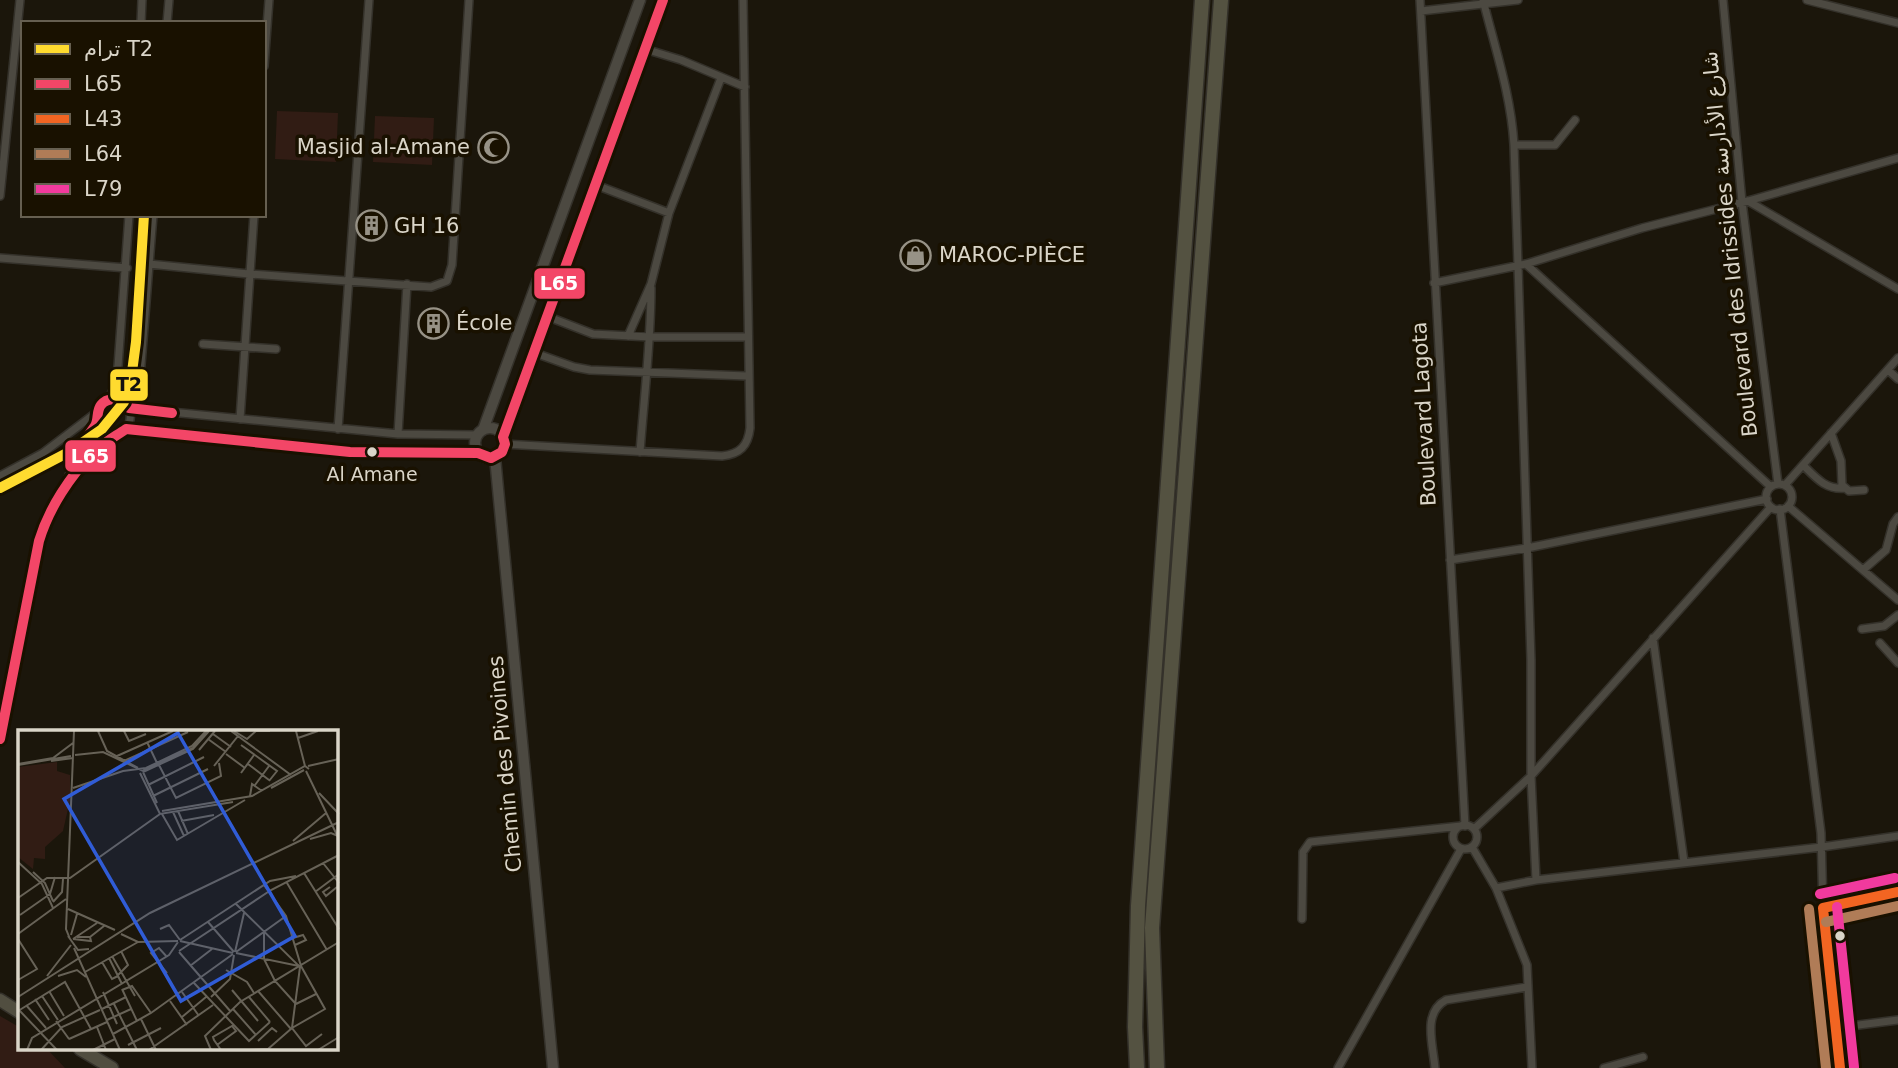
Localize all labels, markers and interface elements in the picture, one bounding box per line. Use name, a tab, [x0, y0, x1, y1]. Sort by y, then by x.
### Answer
legend	[21, 21, 266, 217]
text: ترام T2	[84, 37, 153, 61]
street label: Boulevard des Idrissides شارع الأدارسة	[1697, 50, 1762, 438]
text: L65	[84, 72, 122, 96]
text: L43	[84, 107, 122, 131]
mosque icon: Masjid al-Amane	[476, 130, 510, 164]
place label: Masjid al-Amane	[297, 135, 470, 159]
text: L64	[84, 142, 122, 166]
text: L79	[84, 177, 122, 201]
building icon: GH 16	[354, 209, 388, 243]
place label: GH 16	[394, 214, 459, 238]
shop icon: MAROC-PIÈCE	[899, 238, 933, 272]
place label: MAROC-PIÈCE	[939, 242, 1085, 267]
line badge: L65	[533, 267, 586, 300]
text: L65	[540, 272, 578, 294]
building icon: École	[416, 306, 450, 340]
place label: École	[456, 310, 512, 335]
street label: Boulevard Lagota	[1407, 321, 1441, 507]
line badge: T2	[109, 368, 149, 402]
text: T2	[116, 373, 142, 395]
line badge: L65	[64, 439, 117, 473]
text: L65	[71, 445, 109, 467]
marker: Al Amane	[365, 445, 379, 459]
place label: Al Amane	[326, 463, 418, 485]
street label: Chemin des Pivoines	[484, 655, 526, 873]
inset map	[18, 730, 338, 1050]
unlabelled marker	[1833, 929, 1847, 943]

